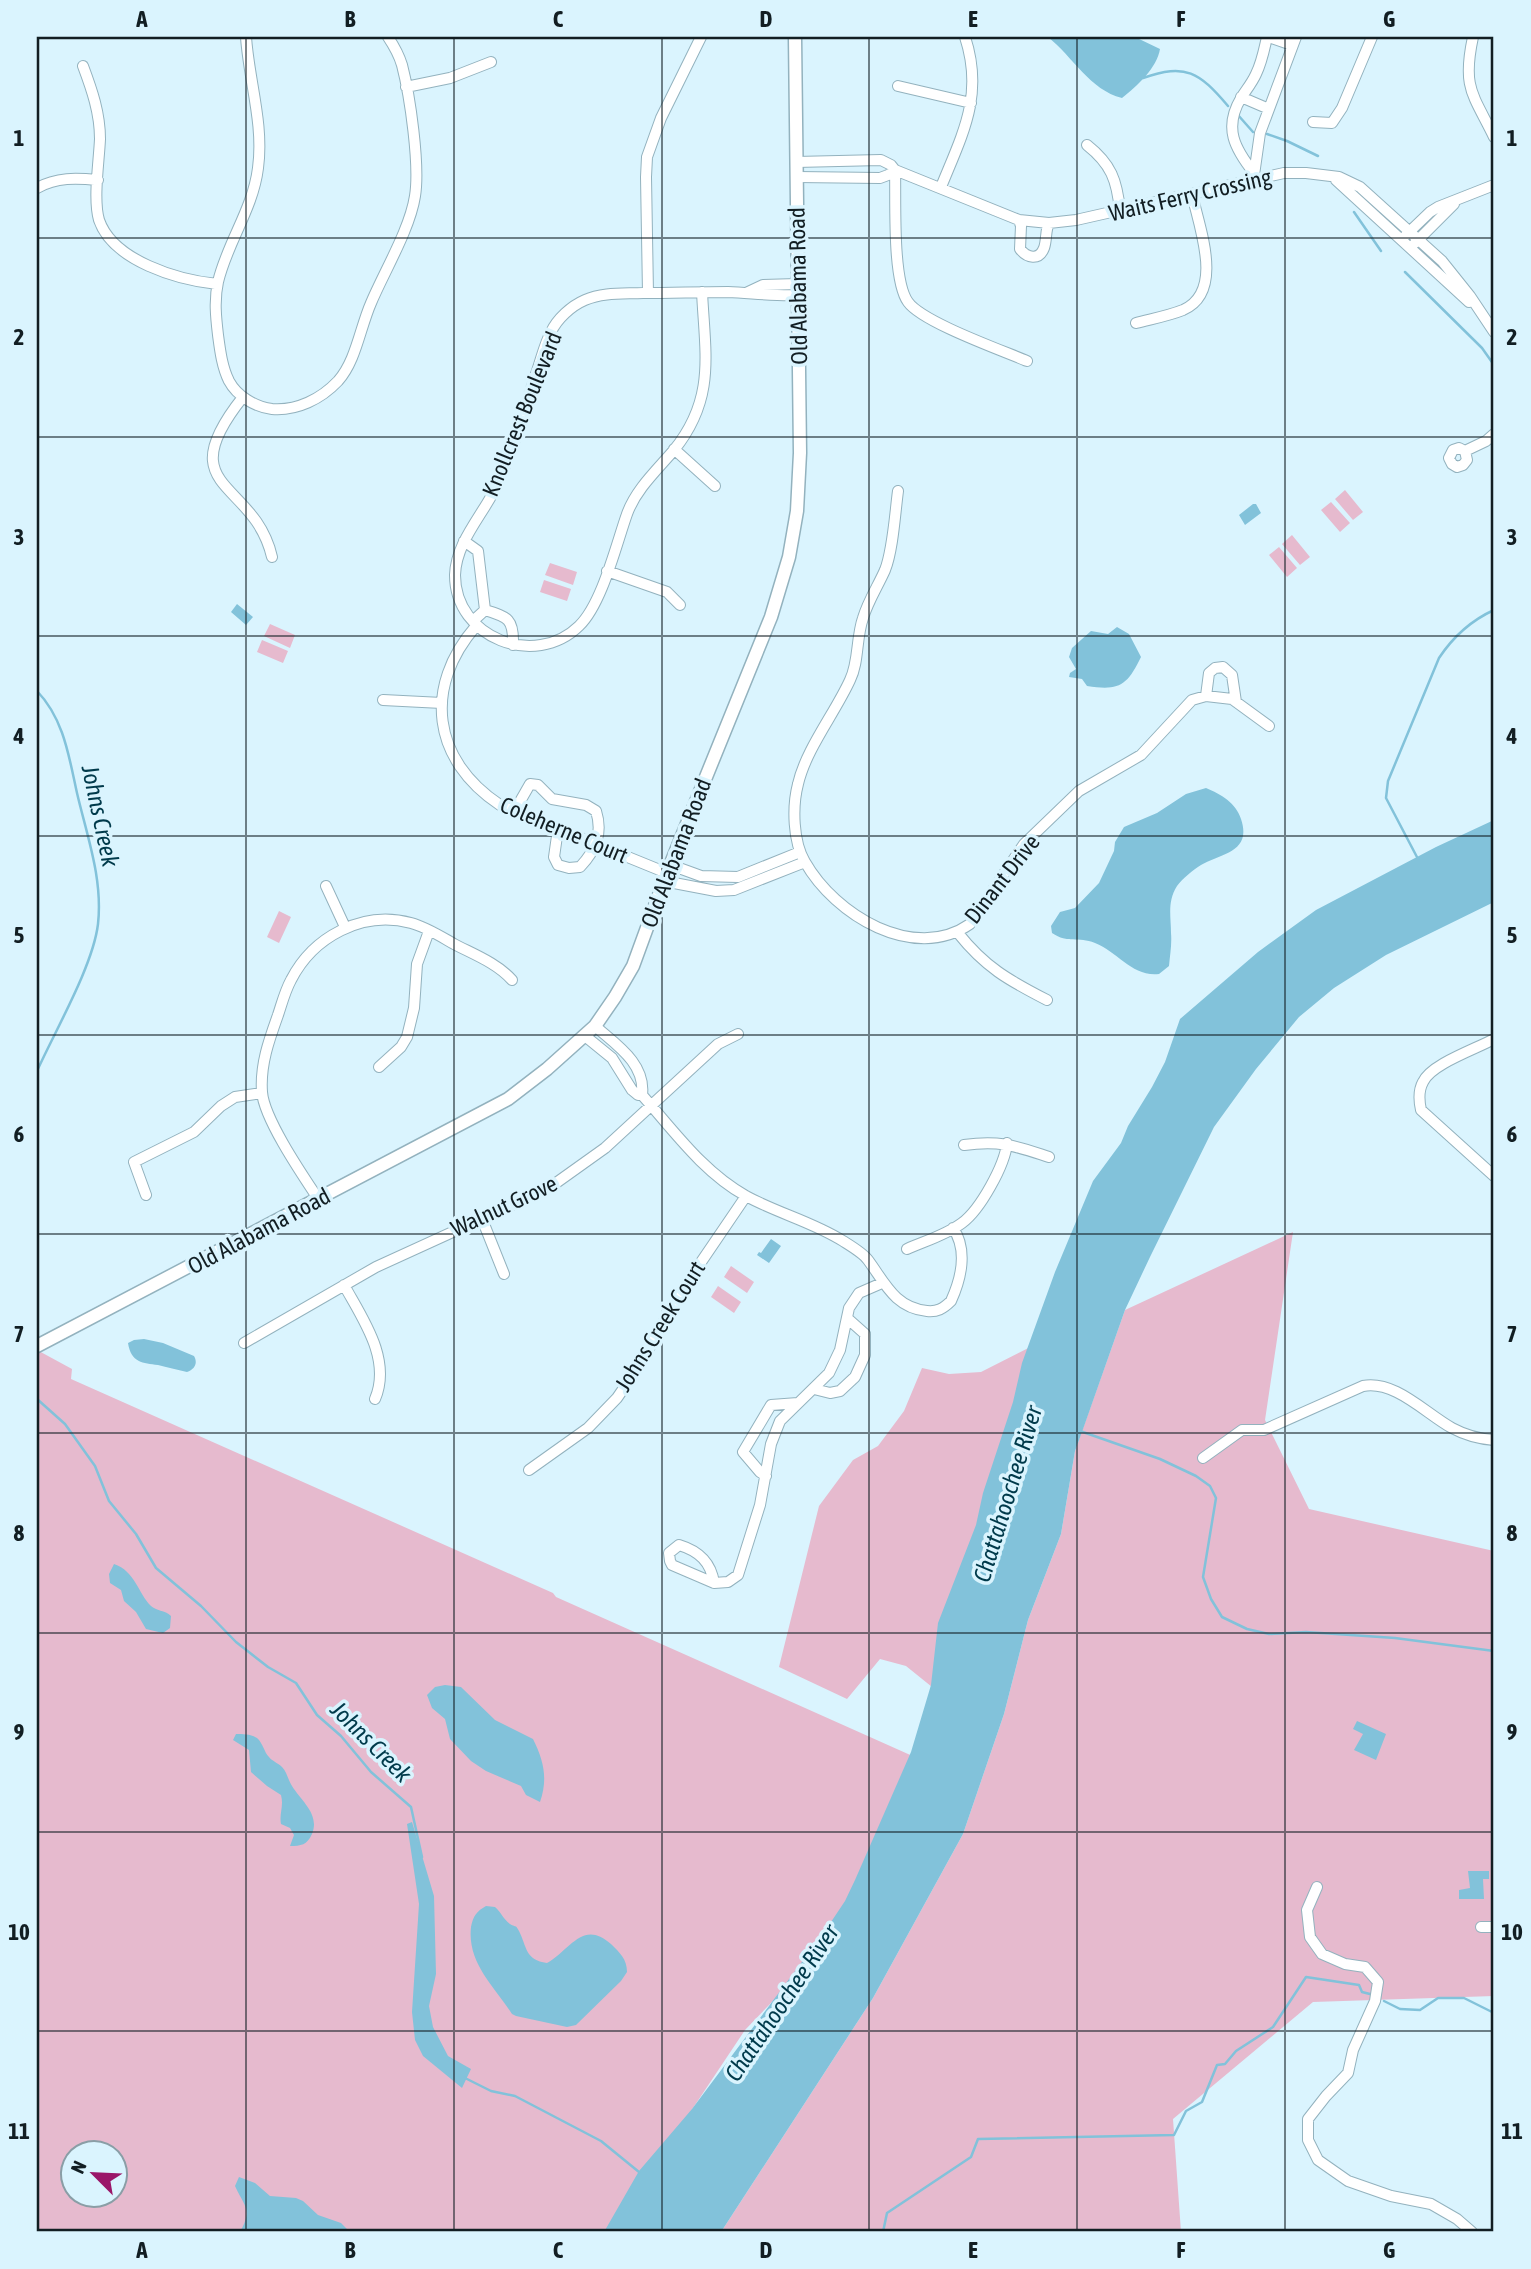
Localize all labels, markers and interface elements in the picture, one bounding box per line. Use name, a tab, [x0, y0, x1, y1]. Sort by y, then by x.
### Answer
text: A	[135, 6, 148, 32]
text: B	[345, 6, 356, 32]
text: C	[553, 6, 564, 32]
text: D	[760, 6, 773, 32]
text: E	[968, 6, 978, 32]
text: F	[1176, 6, 1186, 32]
text: G	[1383, 6, 1395, 32]
text: 1	[14, 125, 25, 151]
text: 1	[1507, 125, 1518, 151]
street label: Waits Ferry Crossing	[1106, 164, 1274, 226]
street label: Old Alabama Road	[784, 207, 812, 365]
text: 2	[14, 324, 24, 350]
text: 2	[1507, 324, 1517, 350]
street label: Knollcrest Boulevard	[477, 328, 567, 500]
text: 3	[14, 524, 24, 550]
text: 3	[1507, 524, 1517, 550]
text: 4	[13, 723, 25, 749]
text: 4	[1506, 723, 1518, 749]
water label: Johns Creek	[76, 762, 124, 870]
street label: Old Alabama Road	[636, 775, 716, 931]
street label: Coleherne Court	[496, 791, 632, 869]
street label: Dinant Drive	[959, 829, 1045, 929]
text: 5	[14, 922, 25, 948]
text: 5	[1507, 922, 1518, 948]
text: 6	[14, 1121, 25, 1147]
text: 6	[1507, 1121, 1518, 1147]
street label: Walnut Grove	[447, 1170, 561, 1242]
street label: Old Alabama Road	[183, 1183, 335, 1279]
street label: Johns Creek Court	[610, 1256, 710, 1396]
text: 7	[14, 1321, 24, 1347]
text: 7	[1507, 1321, 1517, 1347]
water label: Chattahoochee River	[968, 1402, 1047, 1585]
text: 8	[14, 1520, 25, 1546]
text: 8	[1507, 1520, 1518, 1546]
water label: Johns Creek	[325, 1695, 418, 1788]
text: 9	[14, 1719, 25, 1745]
text: 9	[1507, 1719, 1518, 1745]
text: 10	[8, 1919, 30, 1945]
water label: Chattahoochee River	[719, 1919, 844, 2086]
text: 10	[1501, 1919, 1523, 1945]
text: 11	[8, 2118, 30, 2144]
text: 11	[1501, 2118, 1523, 2144]
north arrow	[60, 2140, 130, 2210]
text: N	[66, 2157, 91, 2177]
text: A	[135, 2237, 148, 2263]
text: B	[345, 2237, 356, 2263]
text: C	[553, 2237, 564, 2263]
text: D	[760, 2237, 773, 2263]
text: E	[968, 2237, 978, 2263]
text: F	[1176, 2237, 1186, 2263]
text: G	[1383, 2237, 1395, 2263]

